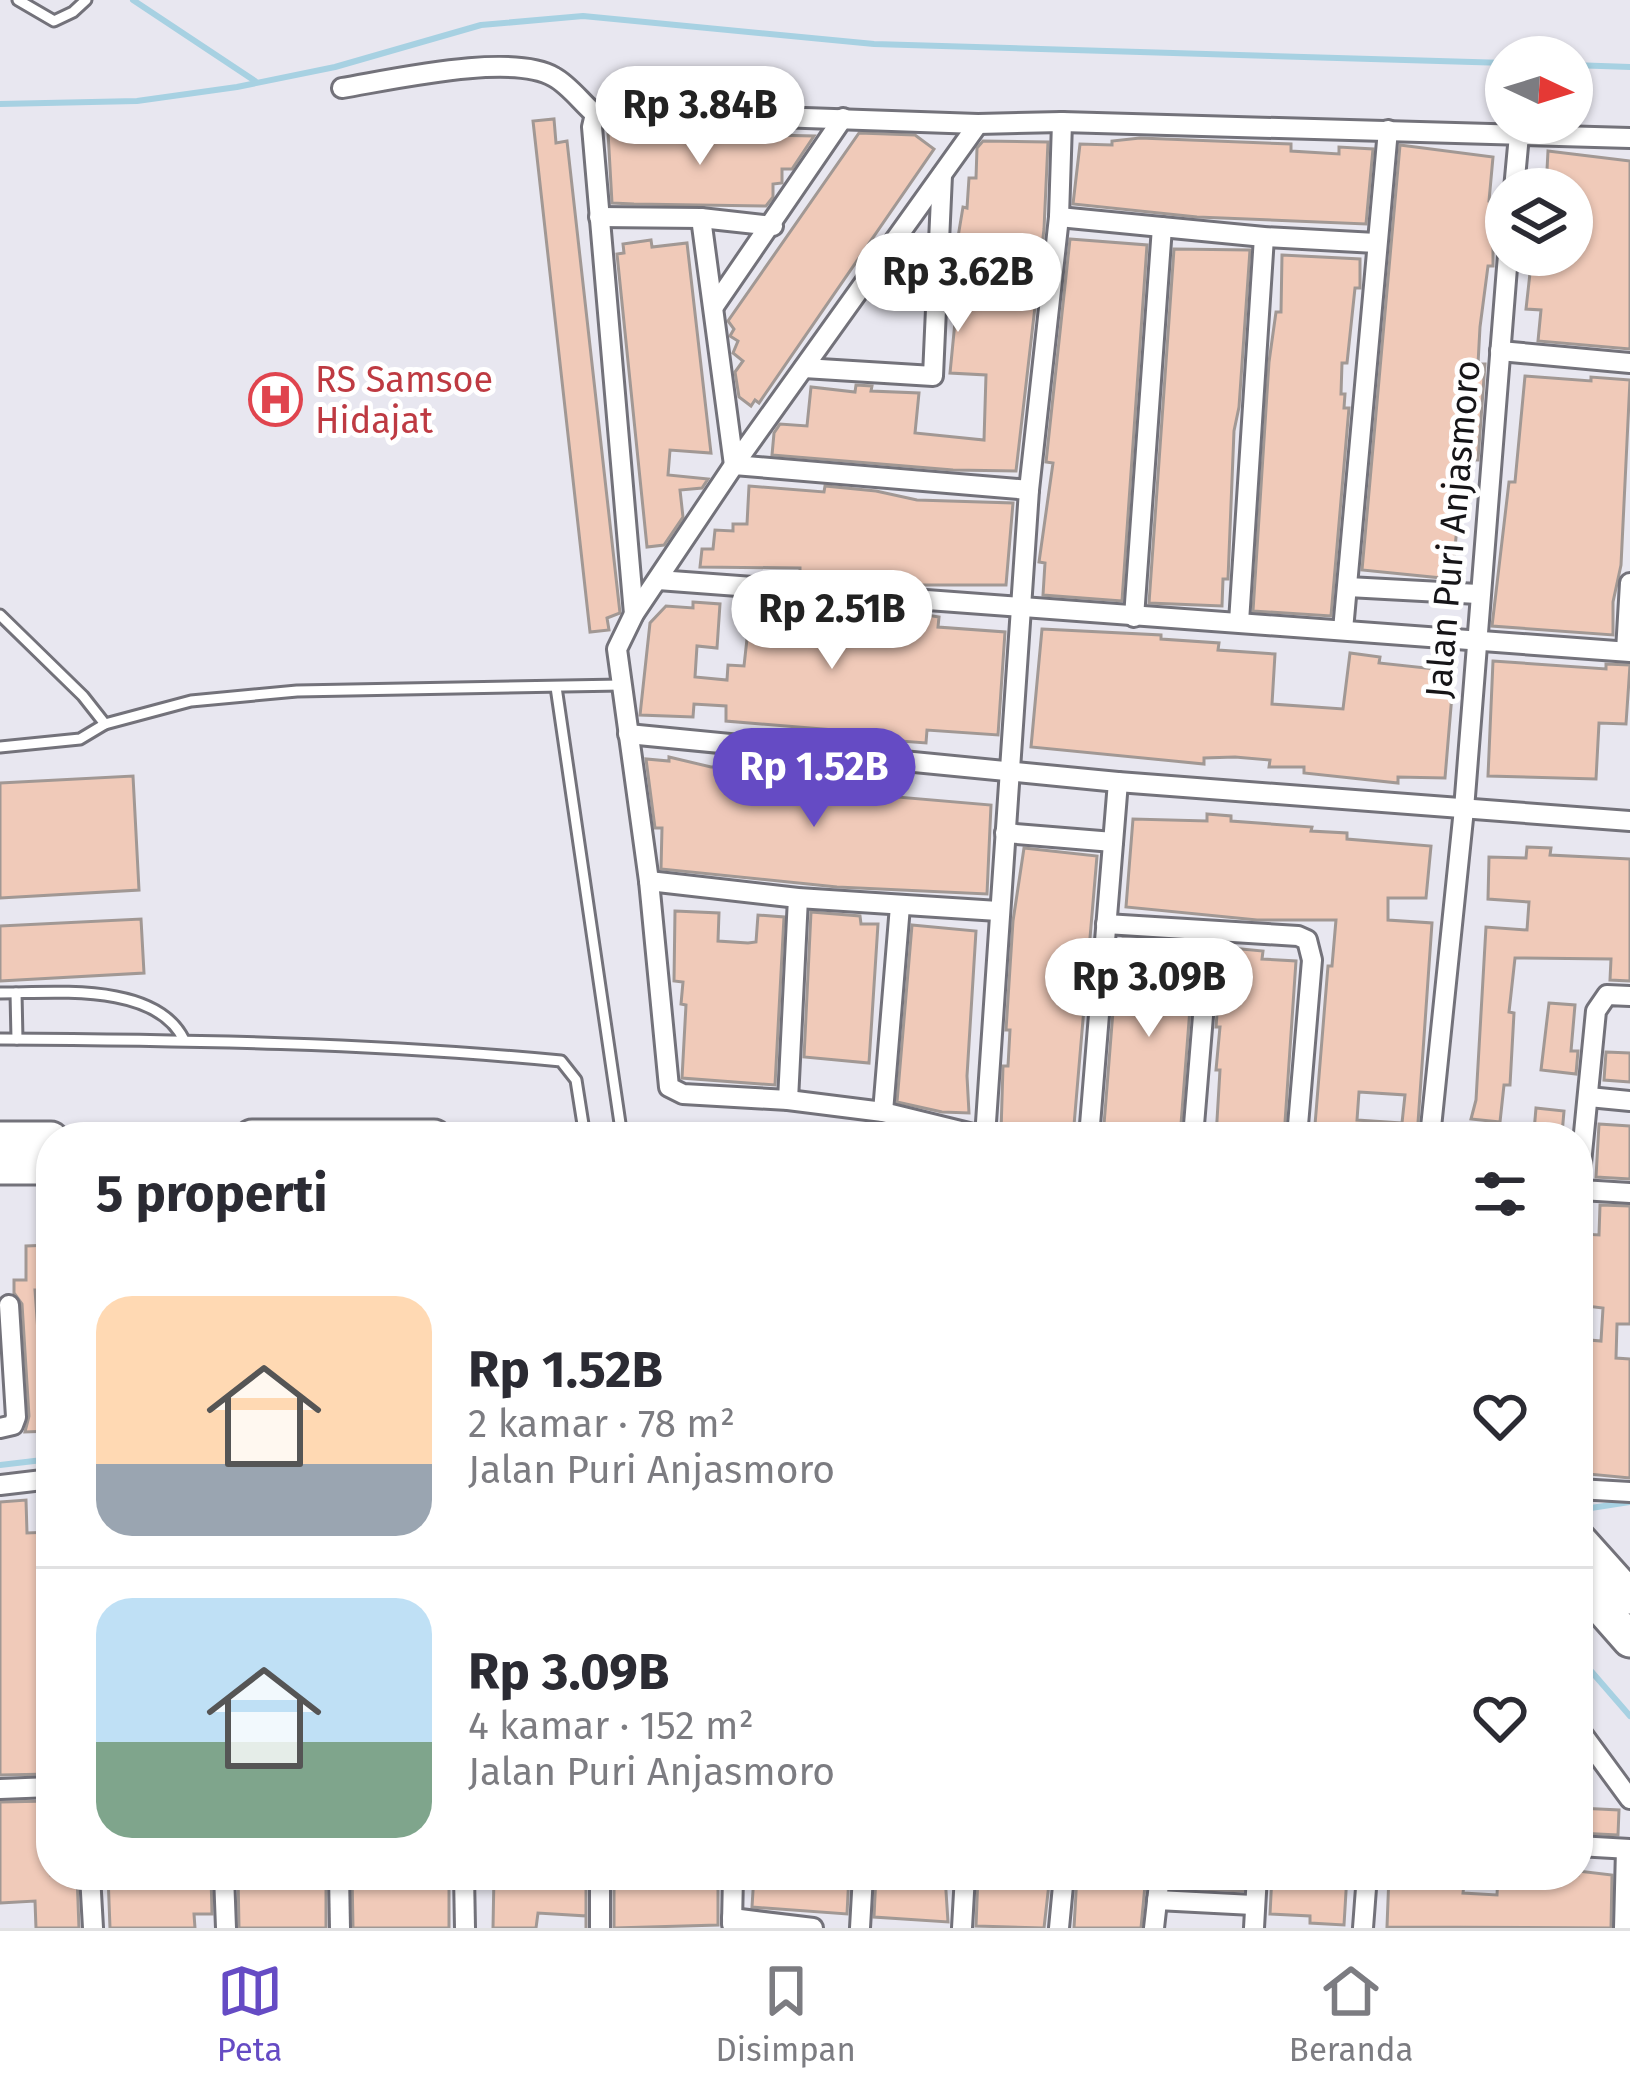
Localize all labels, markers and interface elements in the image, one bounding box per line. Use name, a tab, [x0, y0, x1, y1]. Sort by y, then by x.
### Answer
north arrow	[1485, 36, 1593, 144]
map controls	[1485, 36, 1593, 276]
pin: Rp 3.84B	[576, 66, 824, 168]
text: Rp 3.84B	[623, 82, 778, 128]
button: layers	[1485, 168, 1593, 276]
pin: Rp 3.62B	[834, 233, 1082, 335]
text: Rp 3.62B	[882, 249, 1034, 295]
place label: RS Samsoe Hidajat	[315, 358, 493, 443]
street label: Jalan Puri Anjasmoro	[1416, 358, 1490, 700]
hospital icon: RS Samsoe Hidajat	[248, 372, 304, 428]
pin: Rp 2.51B	[708, 570, 956, 672]
text: Rp 2.51B	[758, 586, 906, 632]
pin: Rp 1.52B	[690, 728, 938, 830]
text: Rp 1.52B	[739, 744, 889, 790]
pin: Rp 3.09B	[1025, 938, 1273, 1040]
text: Rp 3.09B	[1072, 954, 1226, 1000]
icon: filters	[1467, 1161, 1533, 1227]
text: 5 properti	[96, 1163, 328, 1225]
text: Rp 1.52B	[468, 1339, 663, 1401]
icon: home	[192, 1344, 336, 1488]
icon: heart	[1467, 1383, 1533, 1449]
text: 2 kamar · 78 m²	[468, 1401, 735, 1447]
text: Jalan Puri Anjasmoro	[468, 1447, 835, 1493]
text: Rp 3.09B	[468, 1641, 669, 1703]
icon: home	[192, 1646, 336, 1790]
icon: heart	[1467, 1685, 1533, 1751]
text: 4 kamar · 152 m²	[468, 1703, 754, 1749]
text: Jalan Puri Anjasmoro	[468, 1749, 835, 1795]
tab: Peta	[217, 1958, 283, 2070]
tab: Disimpan	[716, 1958, 856, 2070]
tab: Beranda	[1289, 1958, 1413, 2070]

